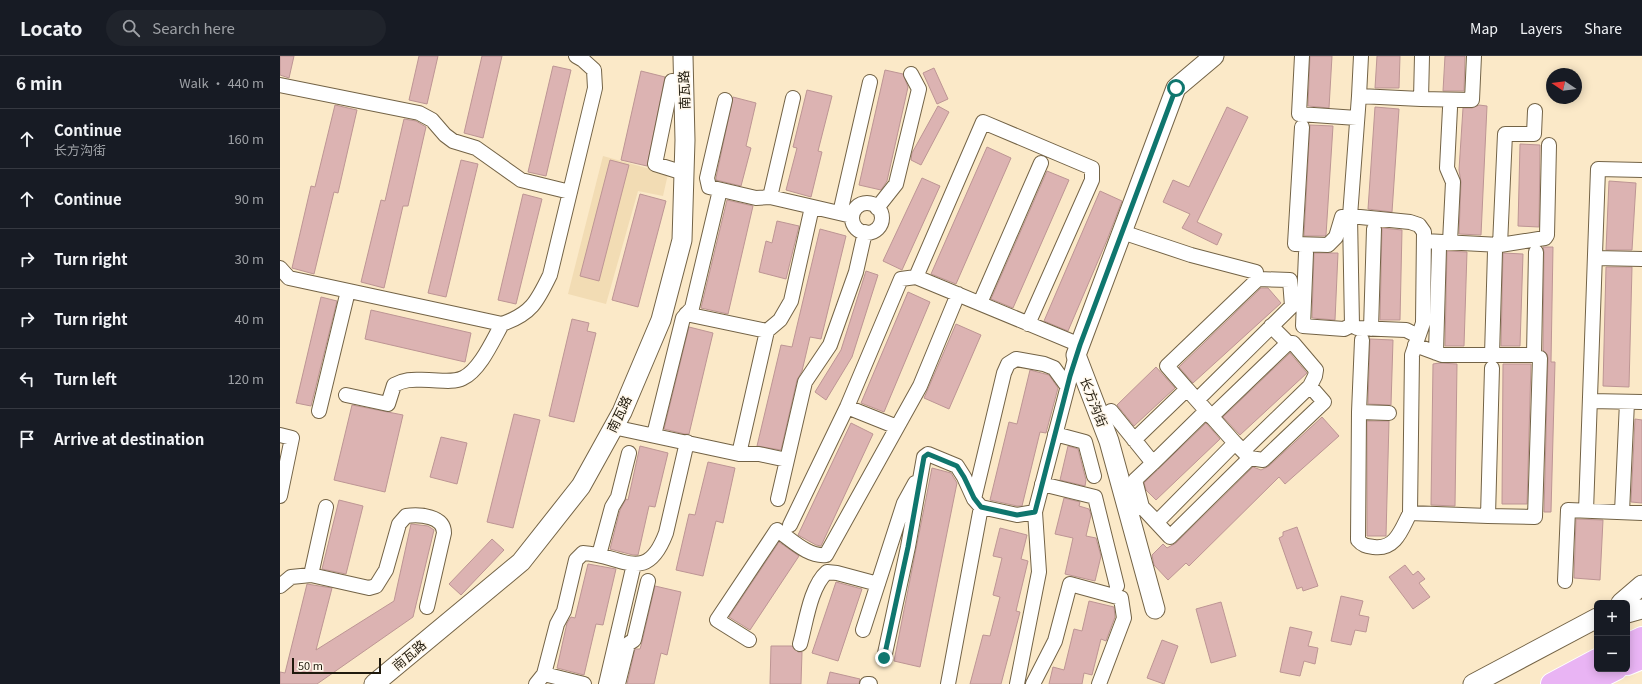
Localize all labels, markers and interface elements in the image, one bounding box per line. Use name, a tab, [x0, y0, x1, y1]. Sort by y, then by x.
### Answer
search box	[106, 10, 386, 46]
text: Locato	[20, 14, 82, 41]
icon: search	[120, 17, 142, 39]
text: Search here	[152, 17, 235, 38]
text: Map	[1470, 18, 1498, 38]
text: Layers	[1520, 18, 1562, 38]
text: Share	[1584, 18, 1622, 38]
north arrow	[1546, 68, 1582, 104]
text: 6 min	[16, 70, 62, 95]
street label: 南瓦路	[673, 70, 694, 110]
text: Walk · 440 m	[179, 73, 264, 92]
route start	[1167, 79, 1185, 97]
text: Continue	[54, 119, 122, 140]
icon: ahead	[16, 128, 38, 150]
text: 160 m	[227, 129, 264, 148]
text: 长方沟街	[54, 140, 106, 159]
icon: ahead	[16, 188, 38, 210]
text: Continue	[54, 188, 122, 209]
text: 90 m	[235, 189, 264, 208]
icon: right	[16, 248, 38, 270]
text: Turn right	[54, 248, 128, 269]
text: 30 m	[235, 249, 264, 268]
icon: right	[16, 308, 38, 330]
text: Turn right	[54, 308, 128, 329]
text: 40 m	[235, 309, 264, 328]
icon: left	[16, 368, 38, 390]
text: Turn left	[54, 368, 117, 389]
text: 120 m	[227, 369, 264, 388]
street label: 长方沟街	[1076, 374, 1113, 430]
street label: 南瓦路	[601, 392, 636, 435]
icon: arrive	[16, 428, 38, 450]
text: Arrive at destination	[54, 428, 204, 449]
map controls	[1594, 600, 1630, 672]
button: +	[1594, 600, 1630, 636]
street label: 南瓦路	[388, 635, 430, 674]
button: −	[1594, 636, 1630, 672]
route end	[875, 649, 893, 667]
scale bar	[292, 656, 381, 675]
text: 50 m	[298, 657, 323, 673]

